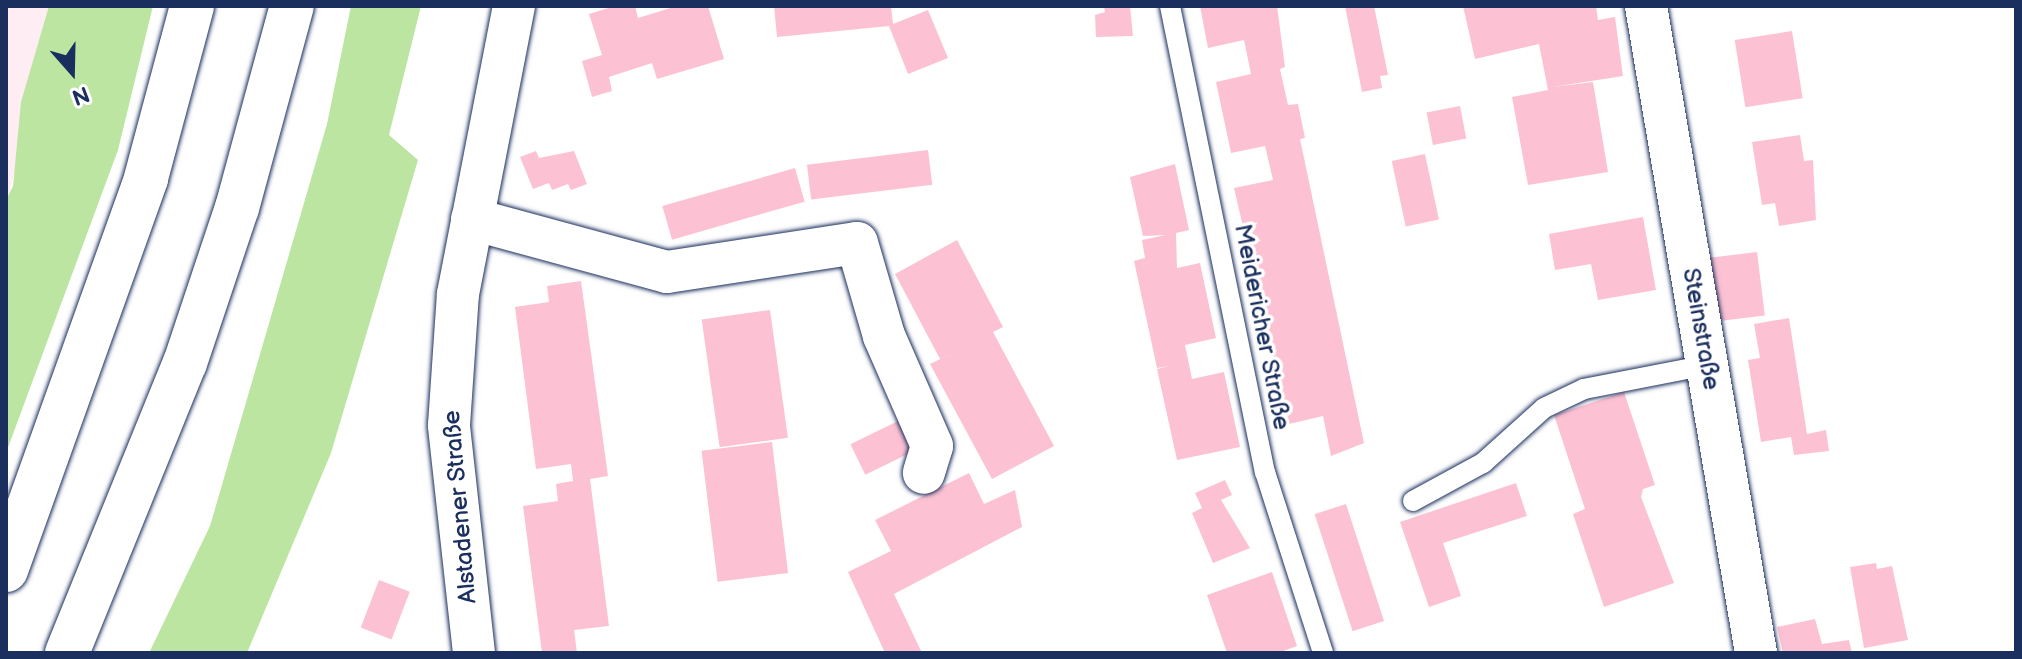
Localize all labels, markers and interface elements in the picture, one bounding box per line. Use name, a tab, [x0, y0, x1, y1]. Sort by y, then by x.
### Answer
north arrow	[32, 32, 112, 112]
text: N	[68, 80, 93, 111]
street label: Meidericher Straße	[1228, 221, 1296, 433]
street label: Steinstraße	[1676, 266, 1726, 392]
street label: Alstadener Straße	[437, 409, 483, 605]

